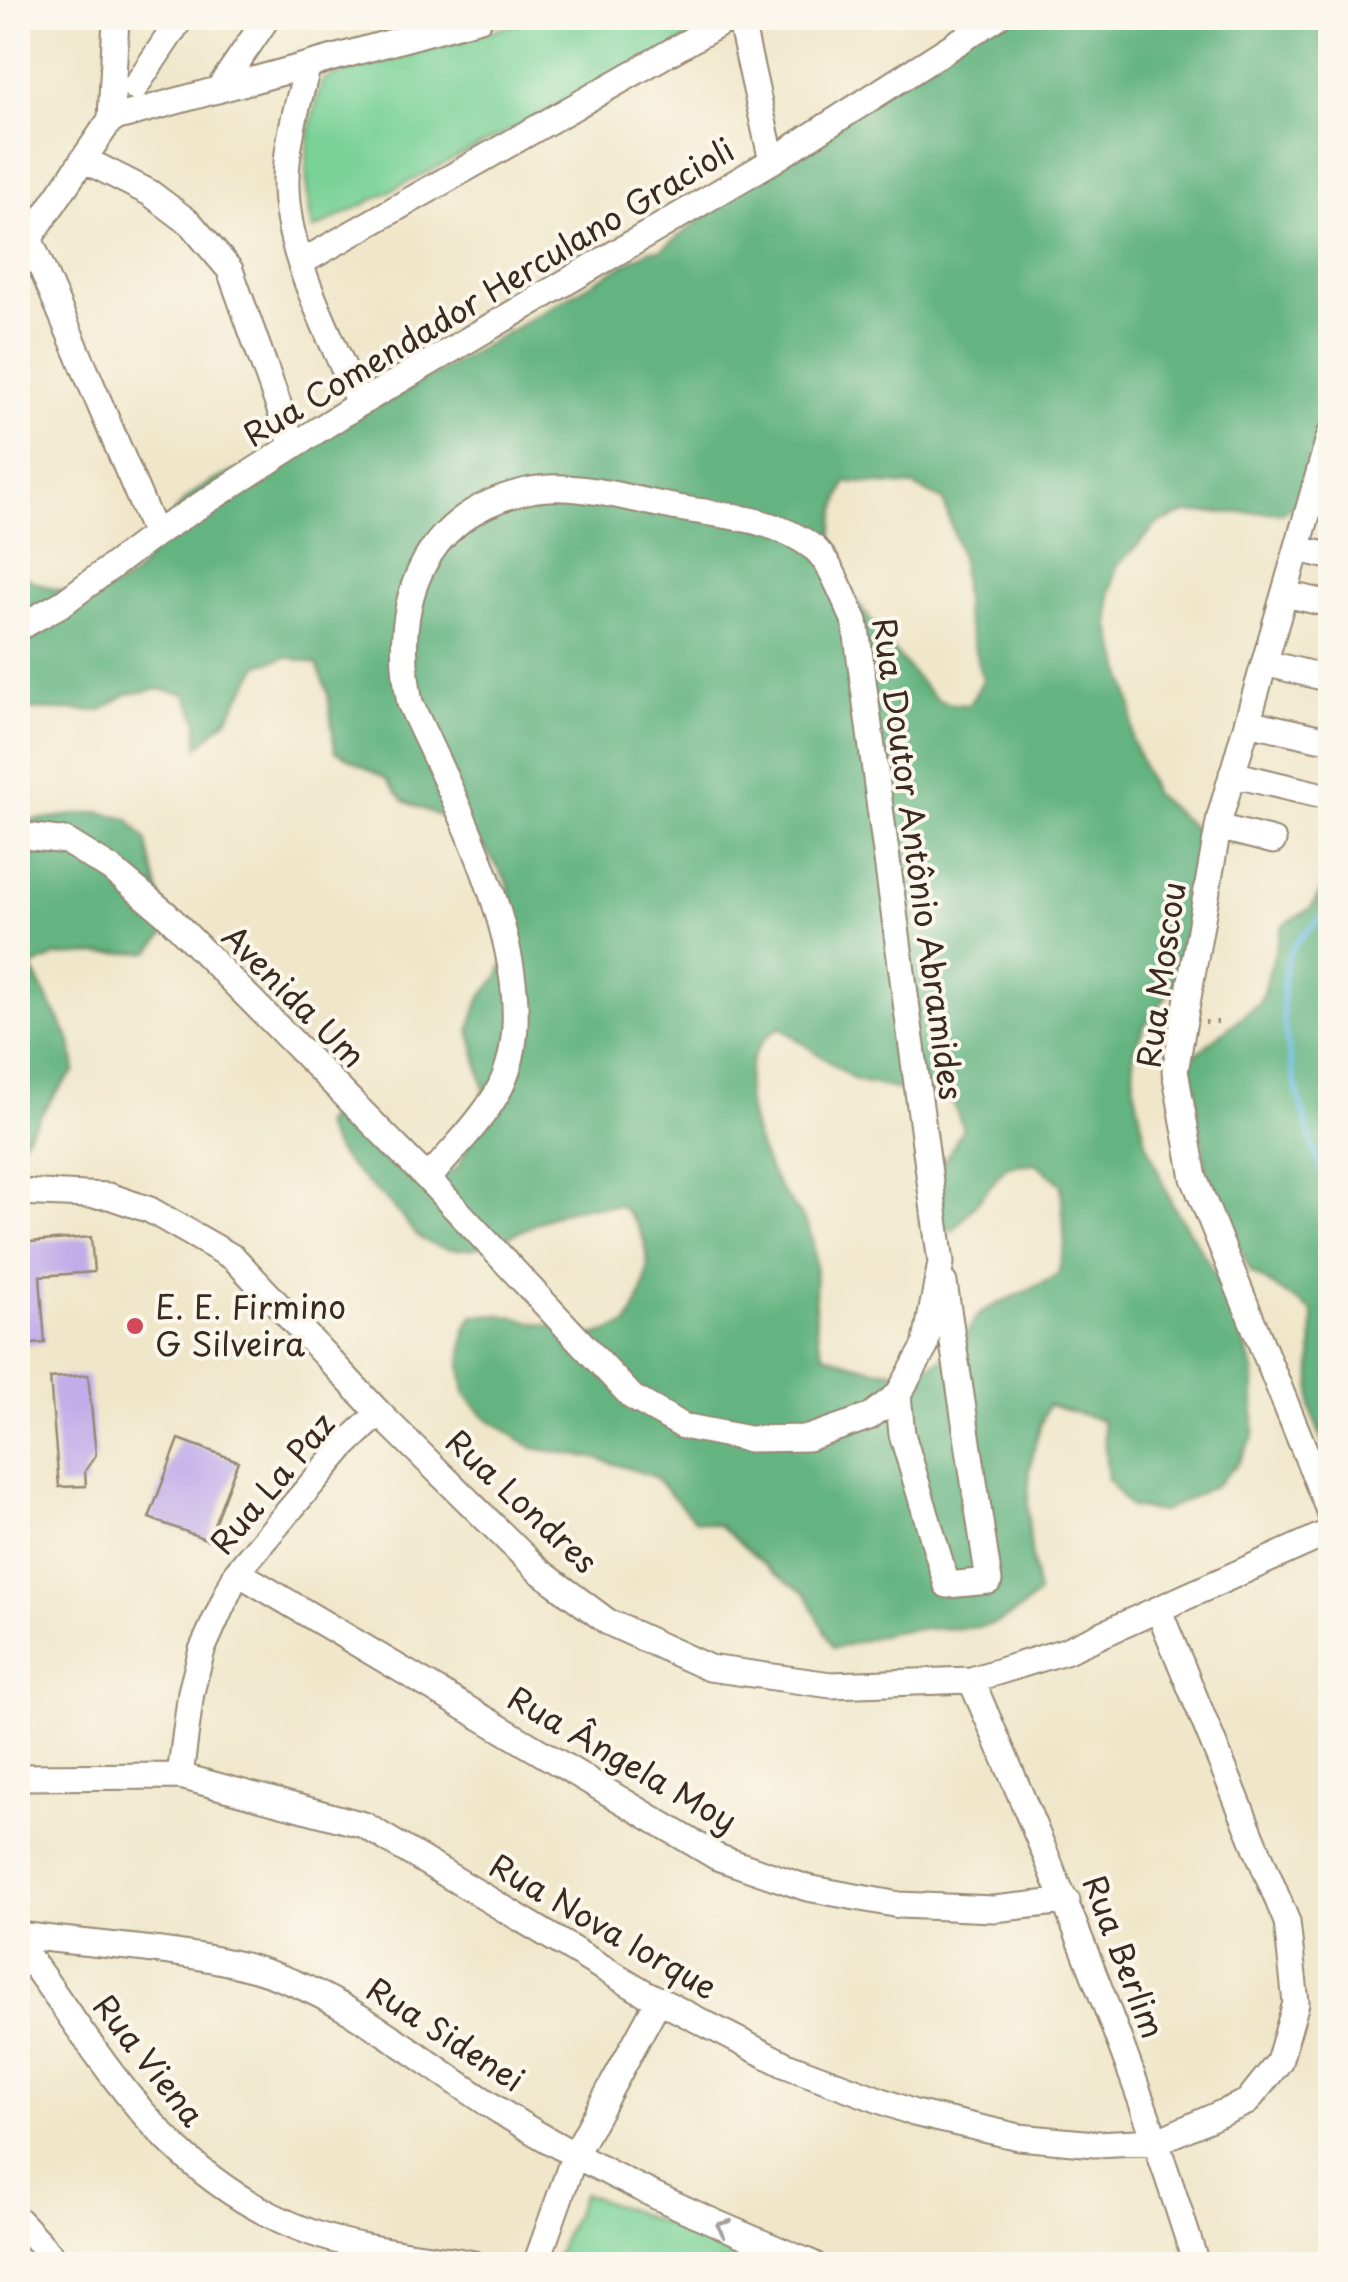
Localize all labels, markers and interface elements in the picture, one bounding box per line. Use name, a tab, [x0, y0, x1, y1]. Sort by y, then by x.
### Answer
street label: Rua Comendador Herculano Gracioli	[233, 125, 742, 457]
street label: Rua Doutor Antônio Abramides	[861, 614, 977, 1103]
street label: Rua Moscou	[1123, 879, 1197, 1071]
street label: Avenida Um	[212, 913, 377, 1078]
place label: E. E. Firmino G Silveira	[155, 1282, 346, 1367]
marker: E. E. Firmino G Silveira	[124, 1315, 146, 1337]
street label: Rua La Paz	[198, 1401, 345, 1564]
street label: Rua Londres	[436, 1417, 609, 1584]
street label: Rua Ângela Moy	[500, 1673, 746, 1843]
street label: Rua Nova Iorque	[481, 1841, 727, 2010]
street label: Rua Berlim	[1072, 1868, 1178, 2045]
street label: Rua Sidenei	[358, 1964, 534, 2102]
street label: Rua Viena	[83, 1983, 217, 2136]
one-way arrow	[715, 2218, 733, 2238]

